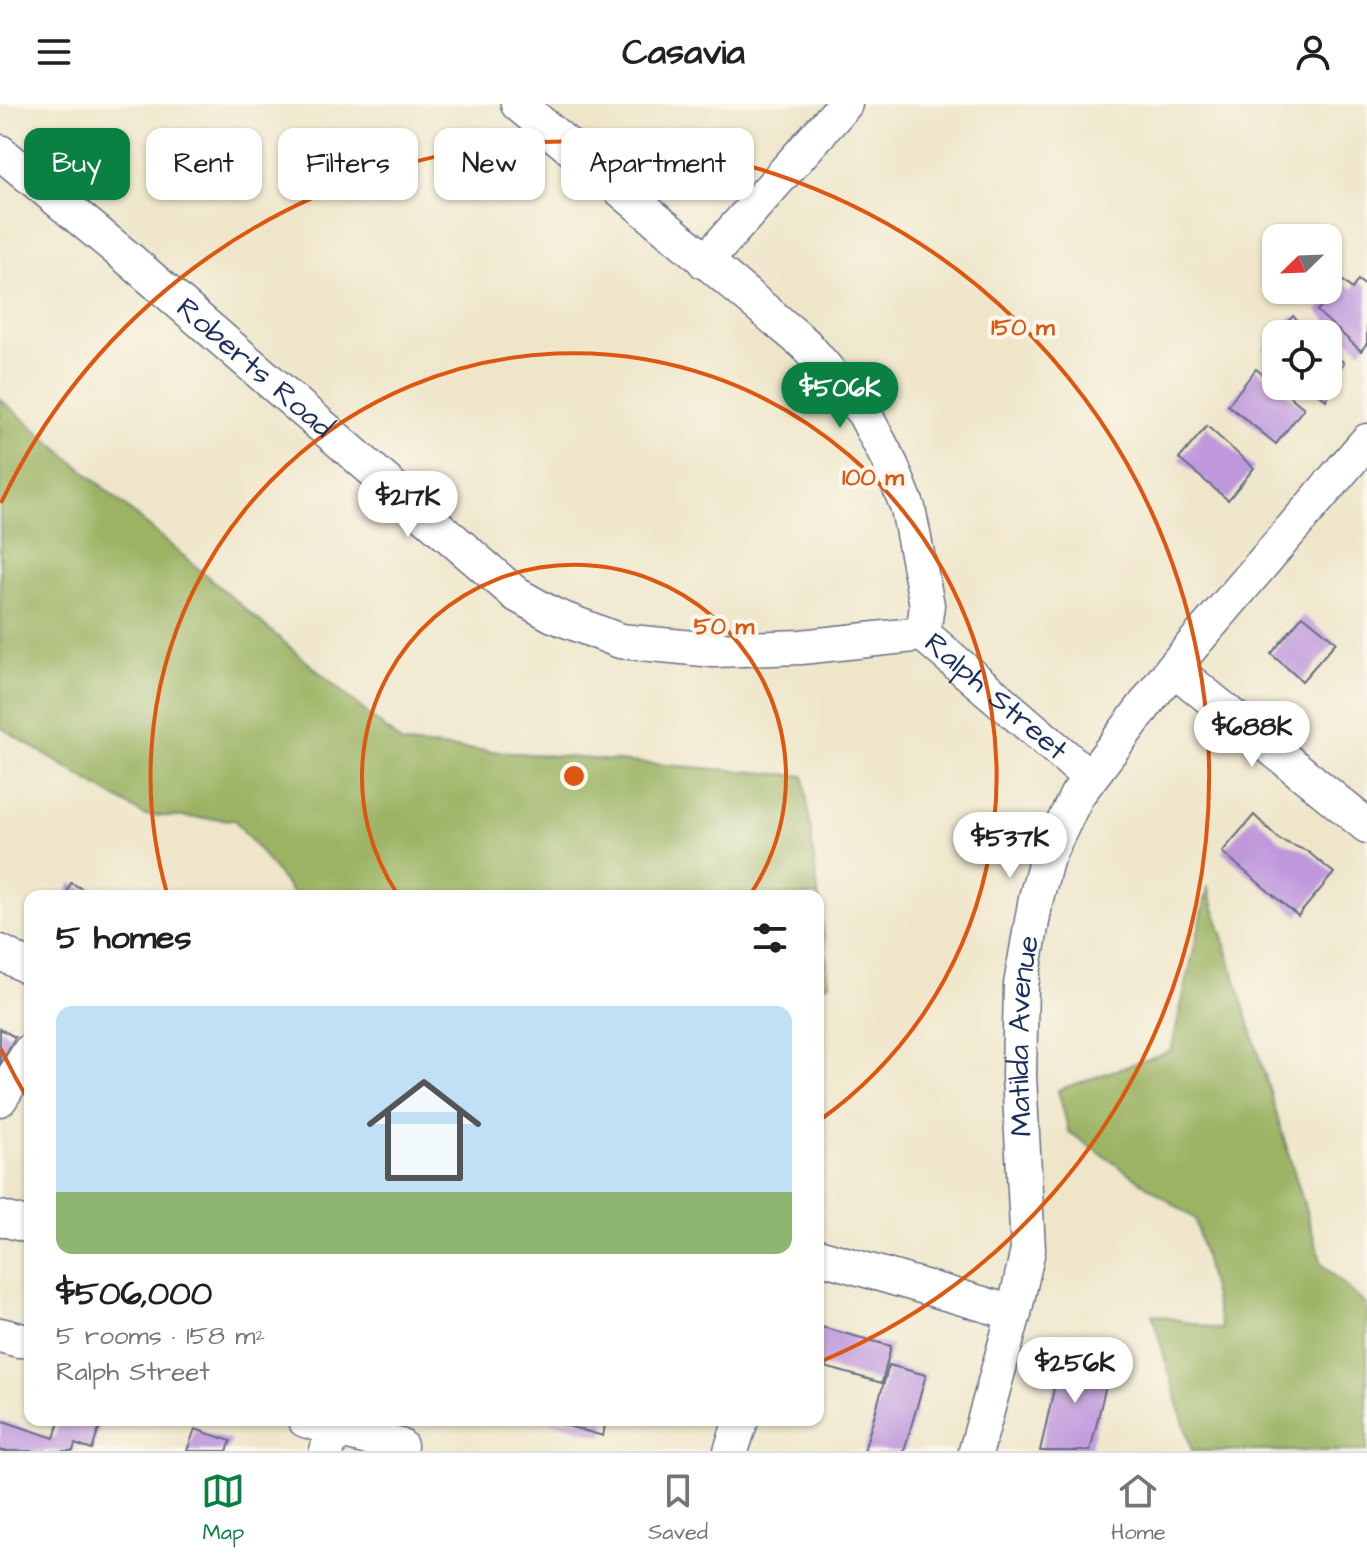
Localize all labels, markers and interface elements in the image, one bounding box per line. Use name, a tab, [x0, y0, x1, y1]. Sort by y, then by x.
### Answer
text: Casavia	[622, 27, 745, 78]
icon: menu	[32, 30, 76, 74]
icon: person	[1291, 30, 1335, 74]
chip: Buy	[24, 128, 130, 200]
chip: Rent	[146, 128, 262, 200]
chip: Filters	[278, 128, 418, 200]
chip: New	[434, 128, 545, 200]
chip: Apartment	[561, 128, 754, 200]
north arrow	[1262, 224, 1342, 304]
map controls	[1262, 224, 1342, 400]
street label: Roberts Road	[167, 288, 343, 448]
text: 150 m	[991, 311, 1055, 345]
button: locate	[1262, 320, 1342, 400]
pin: $506K	[784, 362, 896, 430]
text: $506K	[799, 370, 881, 406]
text: 100 m	[842, 461, 904, 495]
pin: $217K	[352, 471, 464, 539]
text: $217K	[376, 479, 440, 515]
text: 50 m	[694, 610, 755, 644]
street label: Ralph Street	[915, 623, 1077, 771]
pin: $688K	[1196, 701, 1308, 769]
text: $688K	[1212, 709, 1292, 745]
centre of rings	[560, 762, 588, 790]
pin: $537K	[954, 812, 1066, 880]
text: $537K	[971, 820, 1049, 856]
text: 5 homes	[56, 914, 192, 962]
icon: filters	[748, 916, 792, 960]
street label: Matilda Avenue	[998, 932, 1050, 1138]
icon: home	[352, 1058, 496, 1202]
text: $506,000	[56, 1270, 212, 1318]
text: 5 rooms · 158 m²	[56, 1318, 265, 1354]
pin: $256K	[1019, 1337, 1131, 1405]
text: $256K	[1035, 1345, 1115, 1381]
text: Ralph Street	[56, 1354, 210, 1390]
tab: Map	[201, 1469, 245, 1548]
tab: Saved	[648, 1469, 708, 1548]
tab: Home	[1111, 1469, 1166, 1548]

